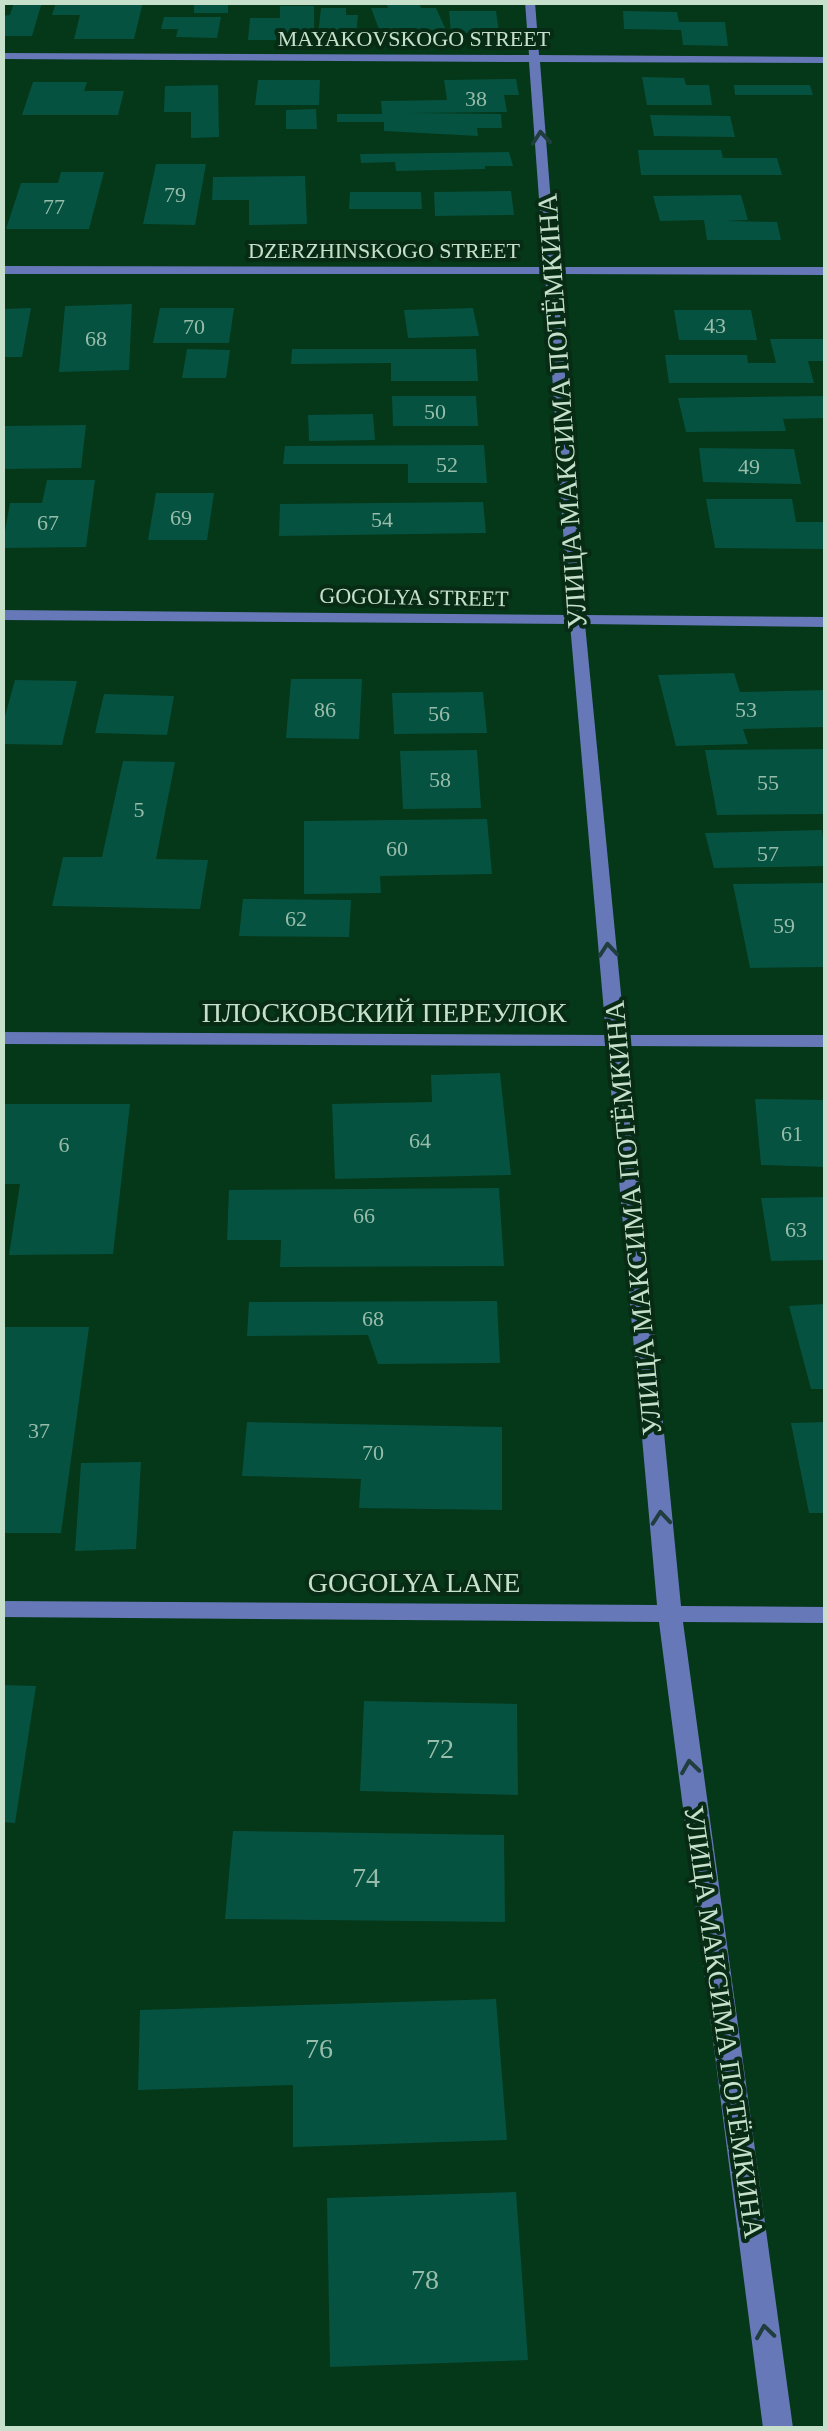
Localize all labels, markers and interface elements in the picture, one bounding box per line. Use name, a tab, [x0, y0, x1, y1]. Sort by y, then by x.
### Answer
street label: MAYAKOVSKOGO STREET	[278, 26, 551, 51]
house number: 38	[465, 86, 487, 111]
one-way arrow	[530, 130, 552, 146]
house number: 79	[164, 182, 186, 207]
street label: УЛИЦА МАКСИМА ПОТЁМКИНА	[531, 192, 593, 630]
house number: 77	[43, 194, 65, 219]
street label: DZERZHINSKOGO STREET	[248, 238, 521, 263]
house number: 43	[704, 313, 726, 338]
house number: 70	[183, 314, 205, 339]
house number: 68	[85, 326, 107, 351]
house number: 50	[424, 399, 446, 424]
house number: 52	[436, 452, 458, 477]
house number: 49	[738, 454, 760, 479]
house number: 69	[170, 505, 192, 530]
house number: 54	[371, 507, 393, 532]
house number: 67	[37, 510, 59, 535]
street label: GOGOLYA STREET	[319, 583, 509, 611]
house number: 86	[314, 697, 336, 722]
house number: 53	[735, 697, 757, 722]
house number: 56	[428, 701, 450, 726]
house number: 58	[429, 767, 451, 792]
house number: 55	[757, 770, 779, 795]
house number: 5	[134, 797, 145, 822]
house number: 60	[386, 836, 408, 861]
house number: 57	[757, 841, 779, 866]
house number: 62	[285, 906, 307, 931]
house number: 59	[773, 913, 795, 938]
one-way arrow	[597, 942, 619, 958]
street label: ПЛОСКОВСКИЙ ПЕРЕУЛОК	[202, 997, 567, 1028]
street label: УЛИЦА МАКСИМА ПОТЁМКИНА	[598, 999, 667, 1437]
house number: 61	[781, 1121, 803, 1146]
house number: 64	[409, 1128, 431, 1153]
house number: 6	[59, 1132, 70, 1157]
house number: 66	[353, 1203, 375, 1228]
house number: 63	[785, 1217, 807, 1242]
house number: 68	[362, 1306, 384, 1331]
house number: 37	[28, 1418, 50, 1443]
house number: 70	[362, 1440, 384, 1465]
one-way arrow	[651, 1509, 672, 1525]
street label: GOGOLYA LANE	[308, 1567, 520, 1598]
house number: 72	[426, 1733, 454, 1764]
one-way arrow	[681, 1758, 702, 1775]
street label: УЛИЦА МАКСИМА ПОТЁМКИНА	[678, 1804, 770, 2241]
house number: 74	[352, 1862, 380, 1893]
house number: 76	[305, 2033, 333, 2064]
house number: 78	[411, 2264, 439, 2295]
one-way arrow	[755, 2323, 776, 2339]

